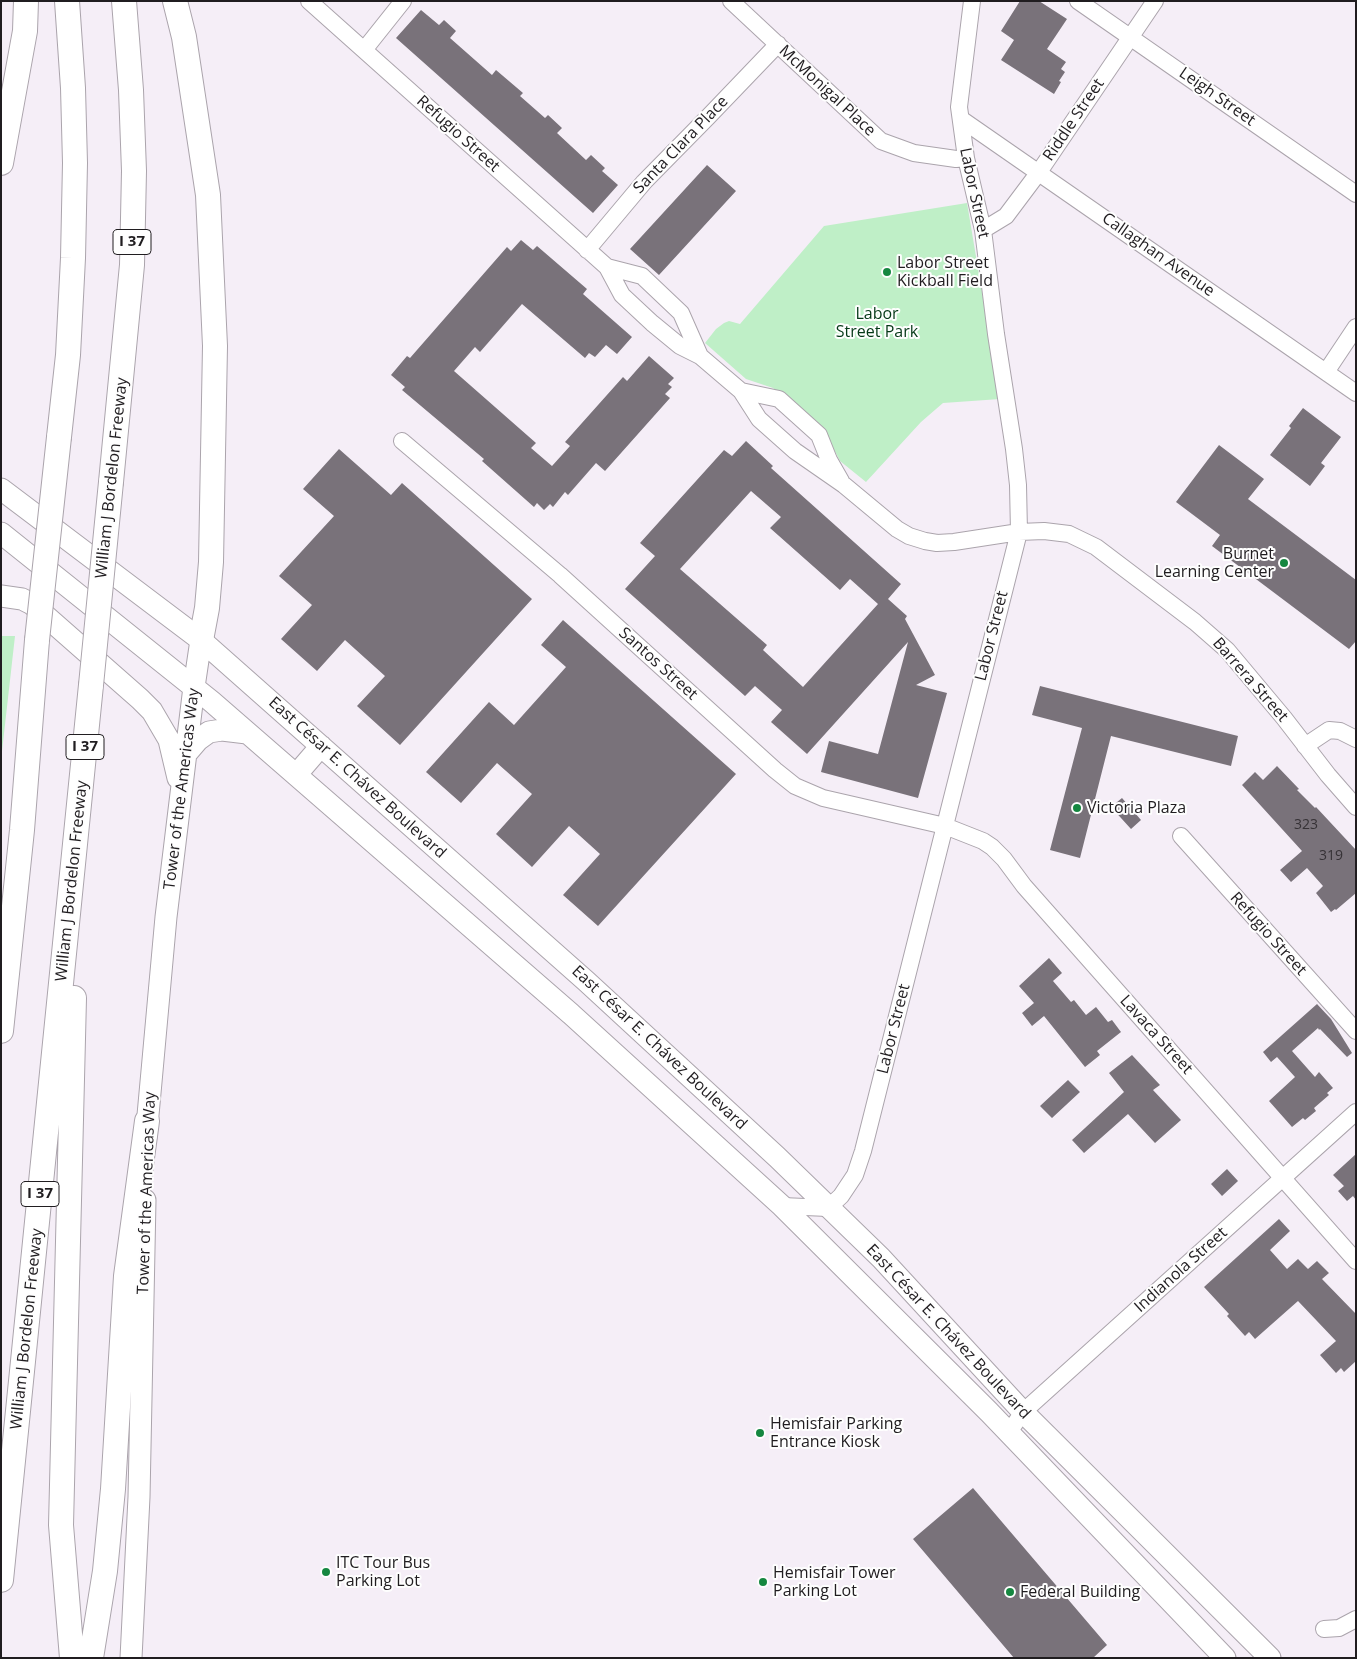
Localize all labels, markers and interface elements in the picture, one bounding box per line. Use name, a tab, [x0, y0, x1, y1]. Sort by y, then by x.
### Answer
street label: McMonigal Place	[775, 41, 879, 141]
street label: Leigh Street	[1175, 64, 1259, 130]
street label: Riddle Street	[1039, 75, 1109, 165]
street label: Refugio Street	[412, 92, 504, 176]
street label: Santa Clara Place	[630, 92, 732, 198]
street label: Labor Street	[955, 146, 993, 240]
street label: Callaghan Avenue	[1098, 209, 1218, 301]
road number: I 37	[113, 230, 151, 254]
place label: Labor Street Kickball Field	[897, 253, 993, 291]
marker: Labor Street Kickball Field	[881, 266, 893, 278]
park label: Labor Street Park	[836, 304, 918, 342]
street label: William J Bordelon Freeway	[92, 376, 132, 580]
place label: Burnet Learning Center	[1155, 544, 1274, 582]
marker: Burnet Learning Center	[1278, 557, 1290, 569]
street label: Labor Street	[972, 589, 1012, 683]
street label: Santos Street	[615, 624, 701, 704]
street label: Barrera Street	[1208, 634, 1292, 726]
street label: Tower of the Americas Way	[160, 687, 204, 891]
street label: East César E. Chávez Boulevard	[264, 693, 450, 863]
road number: I 37	[66, 734, 104, 760]
street label: William J Bordelon Freeway	[52, 779, 92, 983]
place label: Victoria Plaza	[1087, 798, 1186, 818]
marker: Victoria Plaza	[1071, 802, 1083, 814]
house number: 323	[1294, 817, 1318, 833]
house number: 319	[1319, 848, 1343, 864]
street label: Refugio Street	[1226, 888, 1310, 980]
street label: East César E. Chávez Boulevard	[568, 962, 750, 1134]
street label: Labor Street	[874, 982, 914, 1076]
street label: Lavaca Street	[1116, 992, 1196, 1078]
street label: Tower of the Americas Way	[134, 1091, 160, 1295]
road number: I 37	[21, 1182, 59, 1206]
street label: Indianola Street	[1131, 1223, 1231, 1317]
street label: William J Bordelon Freeway	[7, 1227, 47, 1431]
street label: East César E. Chávez Boulevard	[862, 1241, 1034, 1423]
place label: Hemisfair Parking Entrance Kiosk	[770, 1414, 902, 1452]
marker: Hemisfair Parking Entrance Kiosk	[754, 1427, 766, 1439]
place label: ITC Tour Bus Parking Lot	[336, 1553, 430, 1591]
place label: Hemisfair Tower Parking Lot	[773, 1563, 896, 1601]
marker: ITC Tour Bus Parking Lot	[320, 1566, 332, 1578]
marker: Hemisfair Tower Parking Lot	[757, 1576, 769, 1588]
place label: Federal Building	[1020, 1582, 1140, 1602]
marker: Federal Building	[1004, 1586, 1016, 1598]

